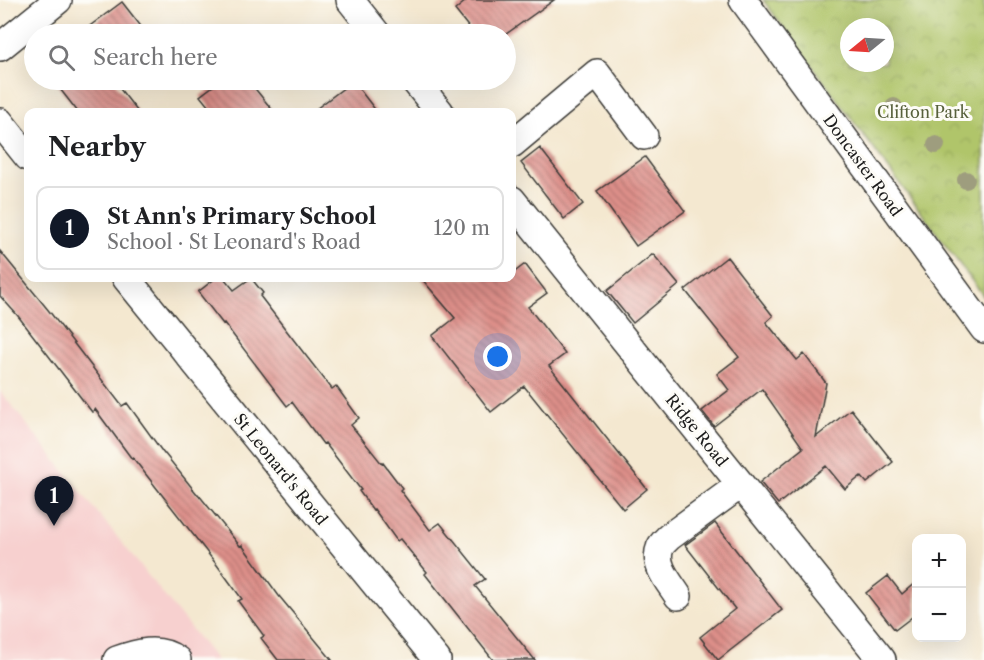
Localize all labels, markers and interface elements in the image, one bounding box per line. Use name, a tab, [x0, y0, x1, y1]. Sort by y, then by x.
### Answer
north arrow	[840, 18, 894, 72]
search box	[24, 24, 516, 90]
icon: search	[45, 41, 78, 74]
text: Search here	[93, 44, 218, 71]
park label: Clifton Park	[877, 102, 970, 122]
street label: Doncaster Road	[819, 110, 907, 220]
text: Nearby	[48, 131, 146, 163]
text: St Ann's Primary School	[107, 203, 376, 230]
text: 1	[65, 216, 74, 240]
text: 120 m	[433, 216, 490, 240]
text: School · St Leonard's Road	[107, 230, 361, 254]
your location	[483, 342, 512, 371]
street label: Ridge Road	[662, 390, 732, 470]
street label: St Leonard's Road	[230, 409, 332, 529]
pin: 1	[34, 476, 74, 526]
map controls	[912, 534, 966, 642]
button: +	[912, 534, 966, 588]
button: −	[912, 588, 966, 642]

